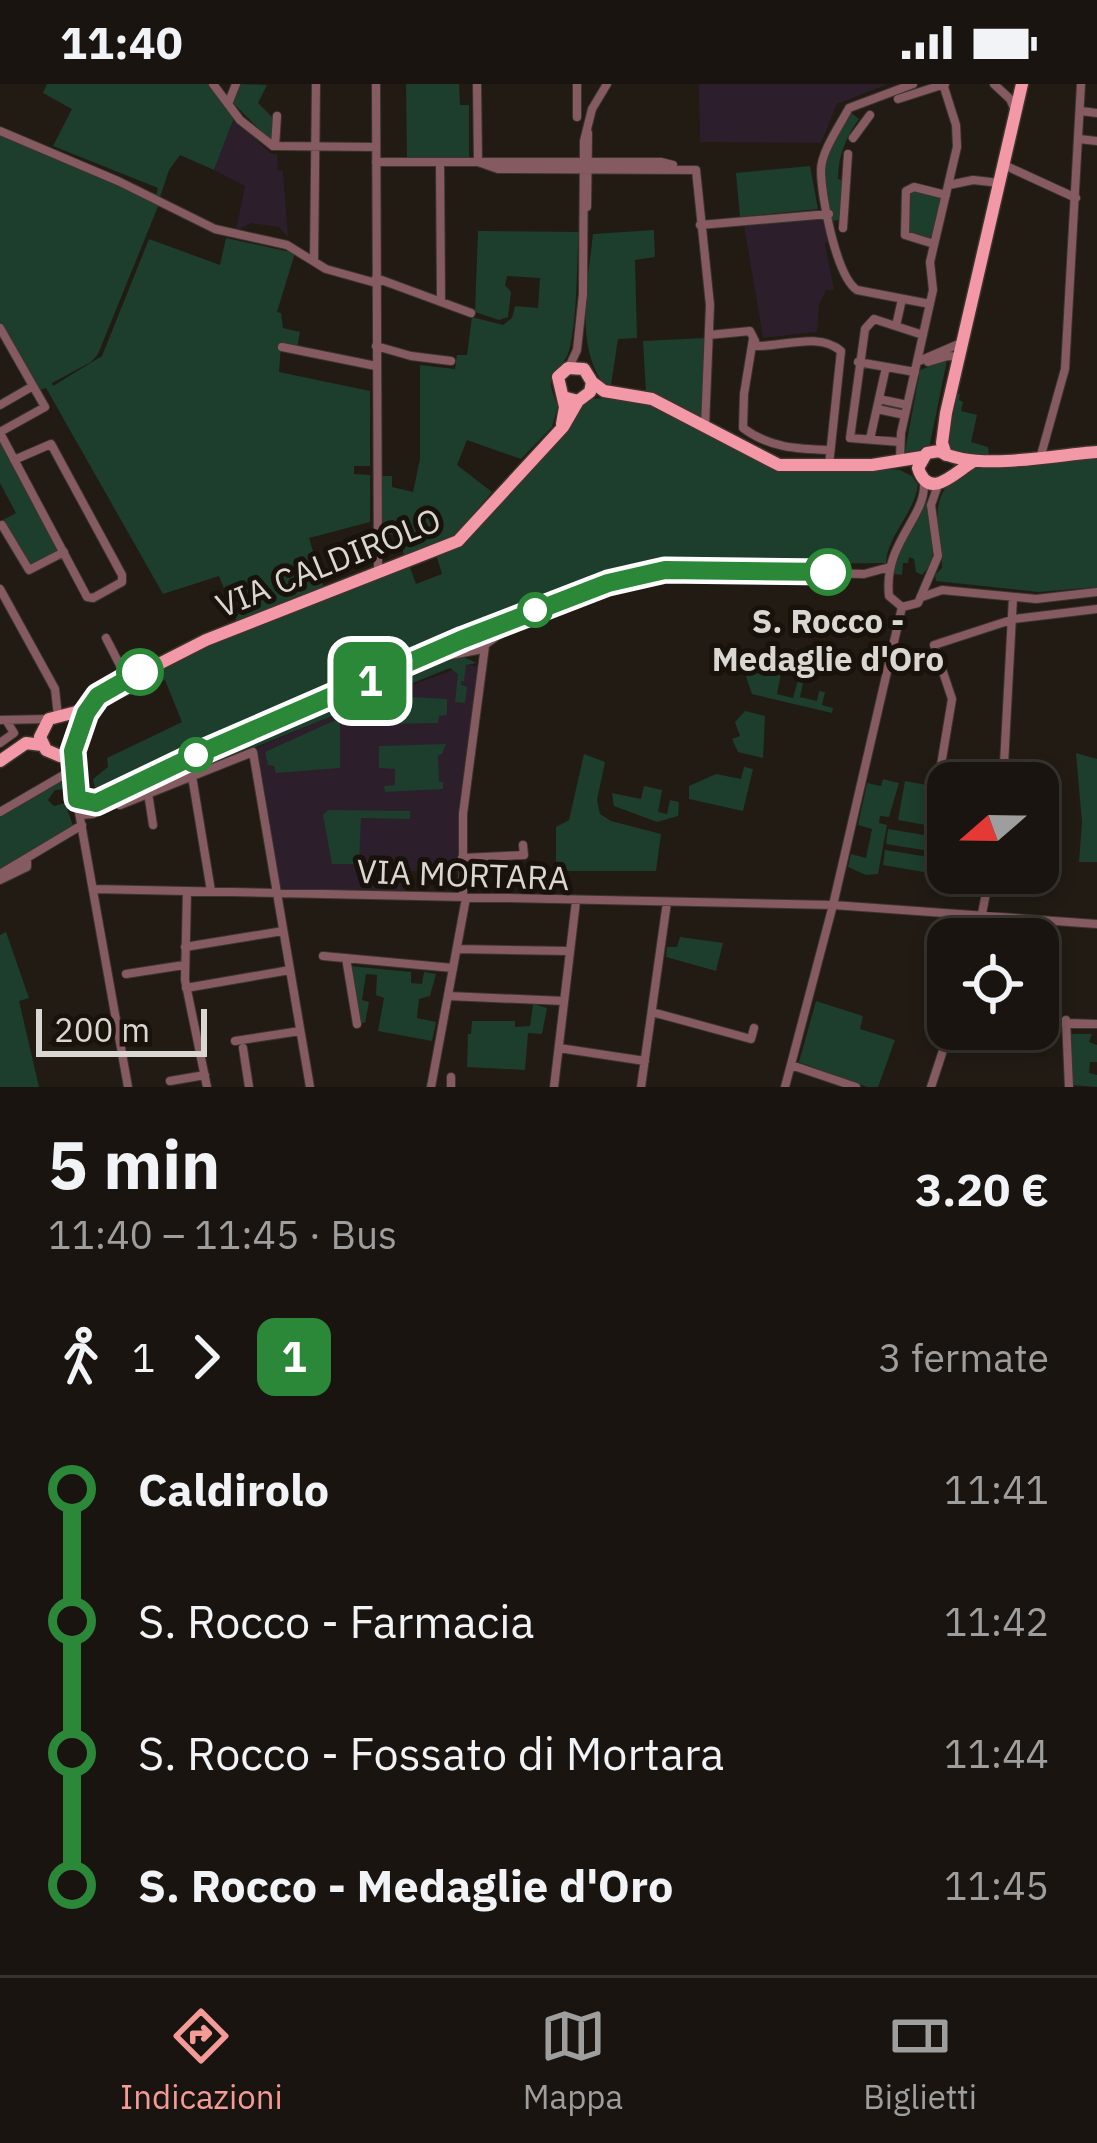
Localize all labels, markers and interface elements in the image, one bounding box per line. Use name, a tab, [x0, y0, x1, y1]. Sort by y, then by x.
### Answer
text: 11:40	[60, 13, 183, 71]
street label: VIA CALDIROLO	[209, 497, 447, 627]
marker: S. Rocco - Medaglie d'Oro	[806, 550, 850, 594]
unlabelled marker	[519, 594, 551, 626]
place label: S. Rocco - Medaglie d'Oro	[712, 599, 944, 680]
line badge: 1	[331, 642, 409, 720]
unlabelled marker	[118, 650, 162, 694]
text: 1	[357, 653, 383, 708]
unlabelled marker	[180, 739, 212, 771]
north arrow	[927, 762, 1059, 894]
map controls	[927, 762, 1059, 1050]
street label: VIA MORTARA	[356, 849, 570, 899]
button: locate	[927, 918, 1059, 1050]
scale bar	[36, 1003, 207, 1056]
text: 200 m	[54, 1008, 150, 1051]
text: 5 min	[48, 1121, 220, 1207]
text: 3.20 €	[915, 1160, 1049, 1218]
text: 11:40 – 11:45 · Bus	[48, 1209, 397, 1260]
icon: walk	[48, 1324, 114, 1390]
icon: forward	[173, 1324, 239, 1390]
text: 1	[281, 1329, 307, 1384]
text: 1	[132, 1332, 155, 1383]
text: 3 fermate	[878, 1332, 1049, 1383]
text: Caldirolo	[138, 1460, 329, 1518]
text: 11:41	[944, 1464, 1049, 1515]
text: S. Rocco - Farmacia	[138, 1592, 535, 1650]
text: 11:42	[944, 1596, 1049, 1647]
text: S. Rocco - Fossato di Mortara	[138, 1724, 724, 1782]
text: 11:44	[944, 1728, 1049, 1779]
text: S. Rocco - Medaglie d'Oro	[138, 1856, 673, 1914]
text: 11:45	[944, 1860, 1049, 1911]
tab: Indicazioni	[120, 2003, 283, 2118]
tab: Mappa	[523, 2003, 623, 2118]
tab: Biglietti	[863, 2003, 977, 2118]

